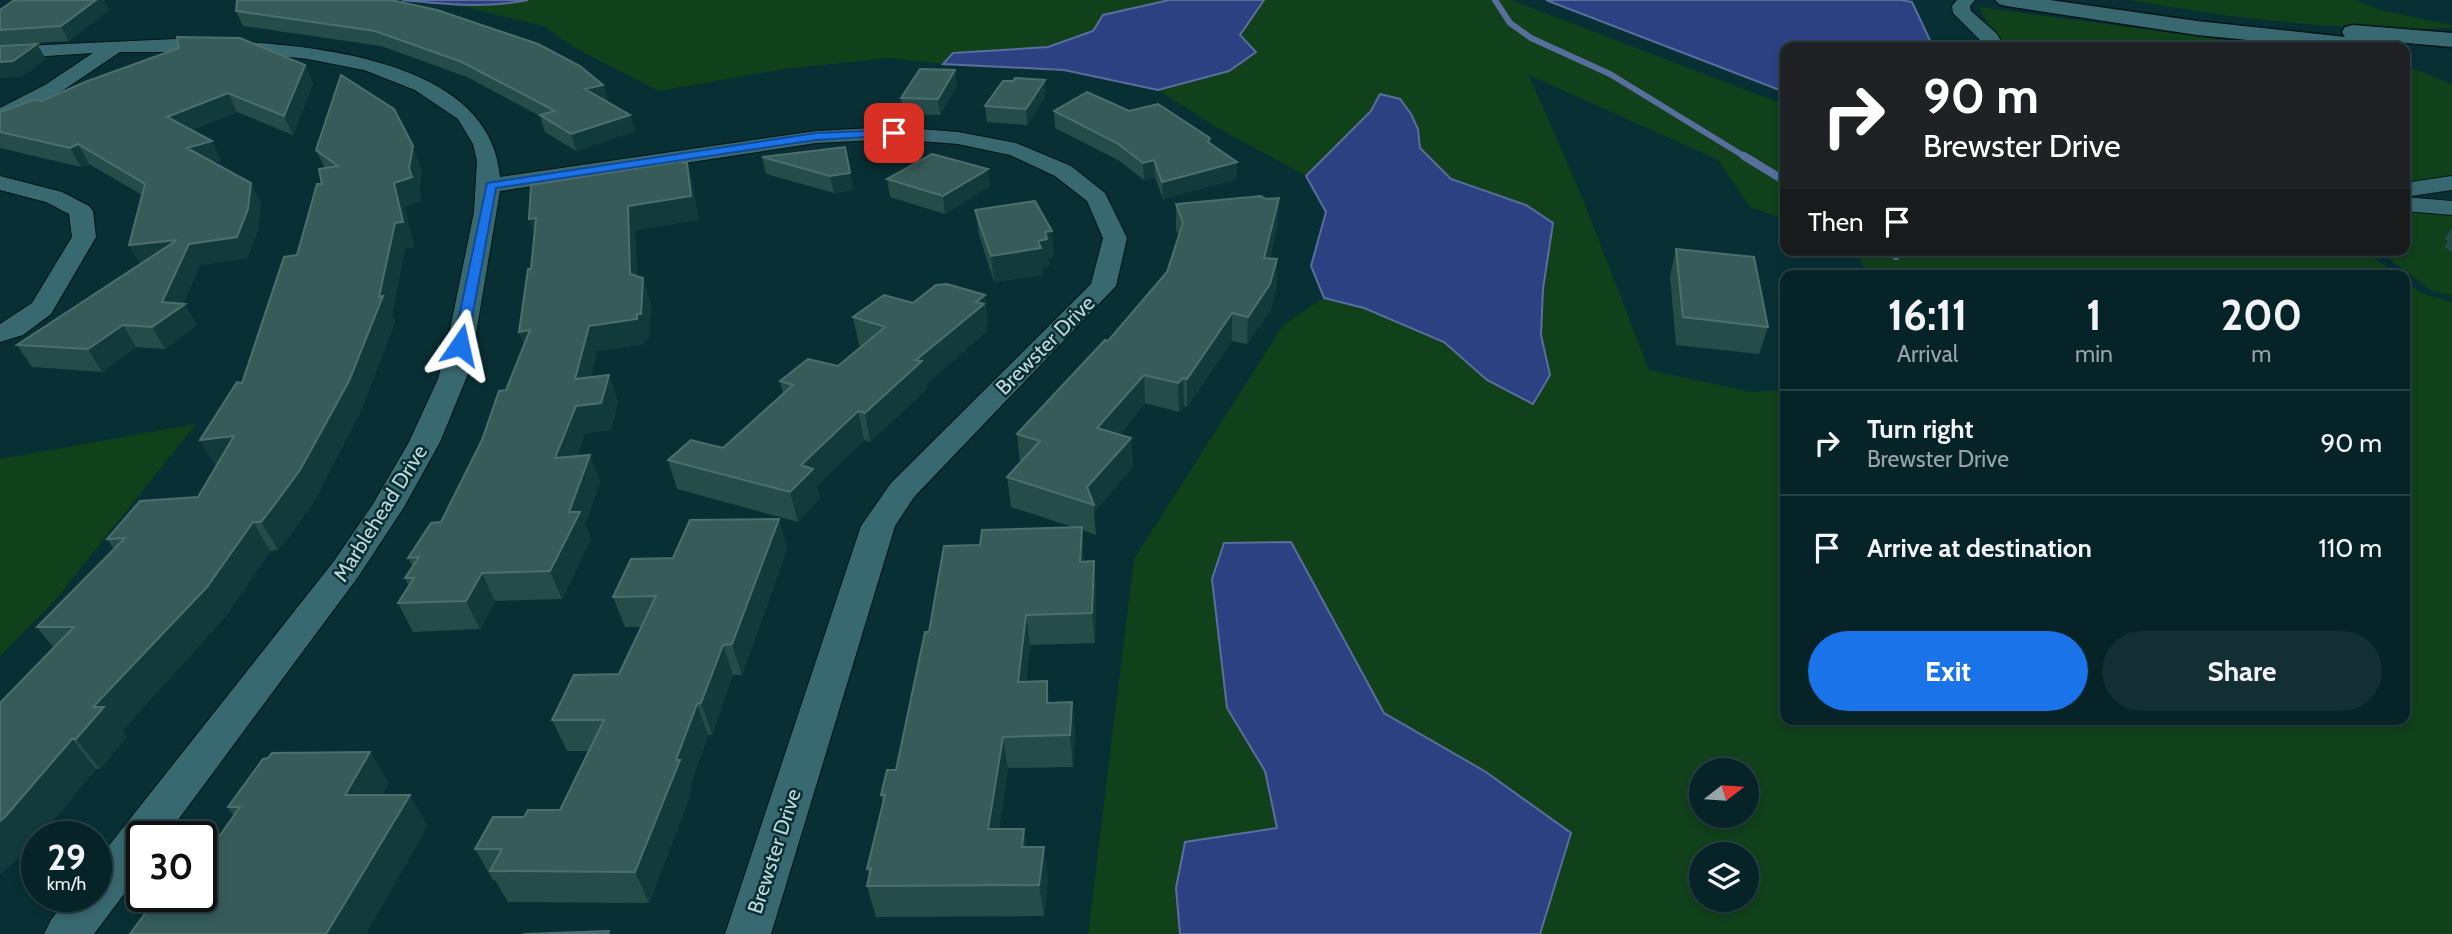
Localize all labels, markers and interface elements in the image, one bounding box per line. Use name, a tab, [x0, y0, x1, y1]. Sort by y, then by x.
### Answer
text: 90 m	[1923, 66, 2039, 125]
icon: right	[1808, 70, 1899, 161]
pin	[864, 103, 924, 163]
icon: arrive	[875, 114, 913, 152]
text: Brewster Drive	[1923, 126, 2121, 165]
icon: arrive	[1878, 203, 1916, 241]
text: Then	[1808, 206, 1864, 238]
text: 16:11	[1888, 289, 1967, 341]
text: 1	[2086, 289, 2102, 341]
text: 200	[2221, 289, 2302, 341]
street label: Brewster Drive	[990, 290, 1100, 400]
position arrow	[423, 308, 497, 382]
text: Arrival	[1897, 340, 1958, 368]
text: min	[2075, 340, 2113, 368]
text: m	[2251, 340, 2272, 368]
text: Turn right	[1867, 413, 1973, 445]
icon: right	[1808, 424, 1846, 462]
text: 90 m	[2320, 427, 2382, 459]
street label: Marblehead Drive	[328, 440, 432, 586]
text: Brewster Drive	[1867, 445, 2009, 473]
icon: arrive	[1808, 529, 1846, 567]
text: Arrive at destination	[1867, 532, 2092, 564]
text: 110 m	[2318, 532, 2382, 564]
button: Exit	[1808, 631, 2088, 711]
button: Share	[2102, 631, 2382, 711]
north arrow	[1689, 758, 1759, 828]
map controls	[1689, 758, 1759, 912]
street label: Brewster Drive	[742, 785, 806, 917]
speed limit sign: 30	[126, 821, 217, 912]
text: 29	[47, 836, 86, 879]
button: layers	[1689, 842, 1759, 912]
text: km/h	[47, 873, 86, 895]

